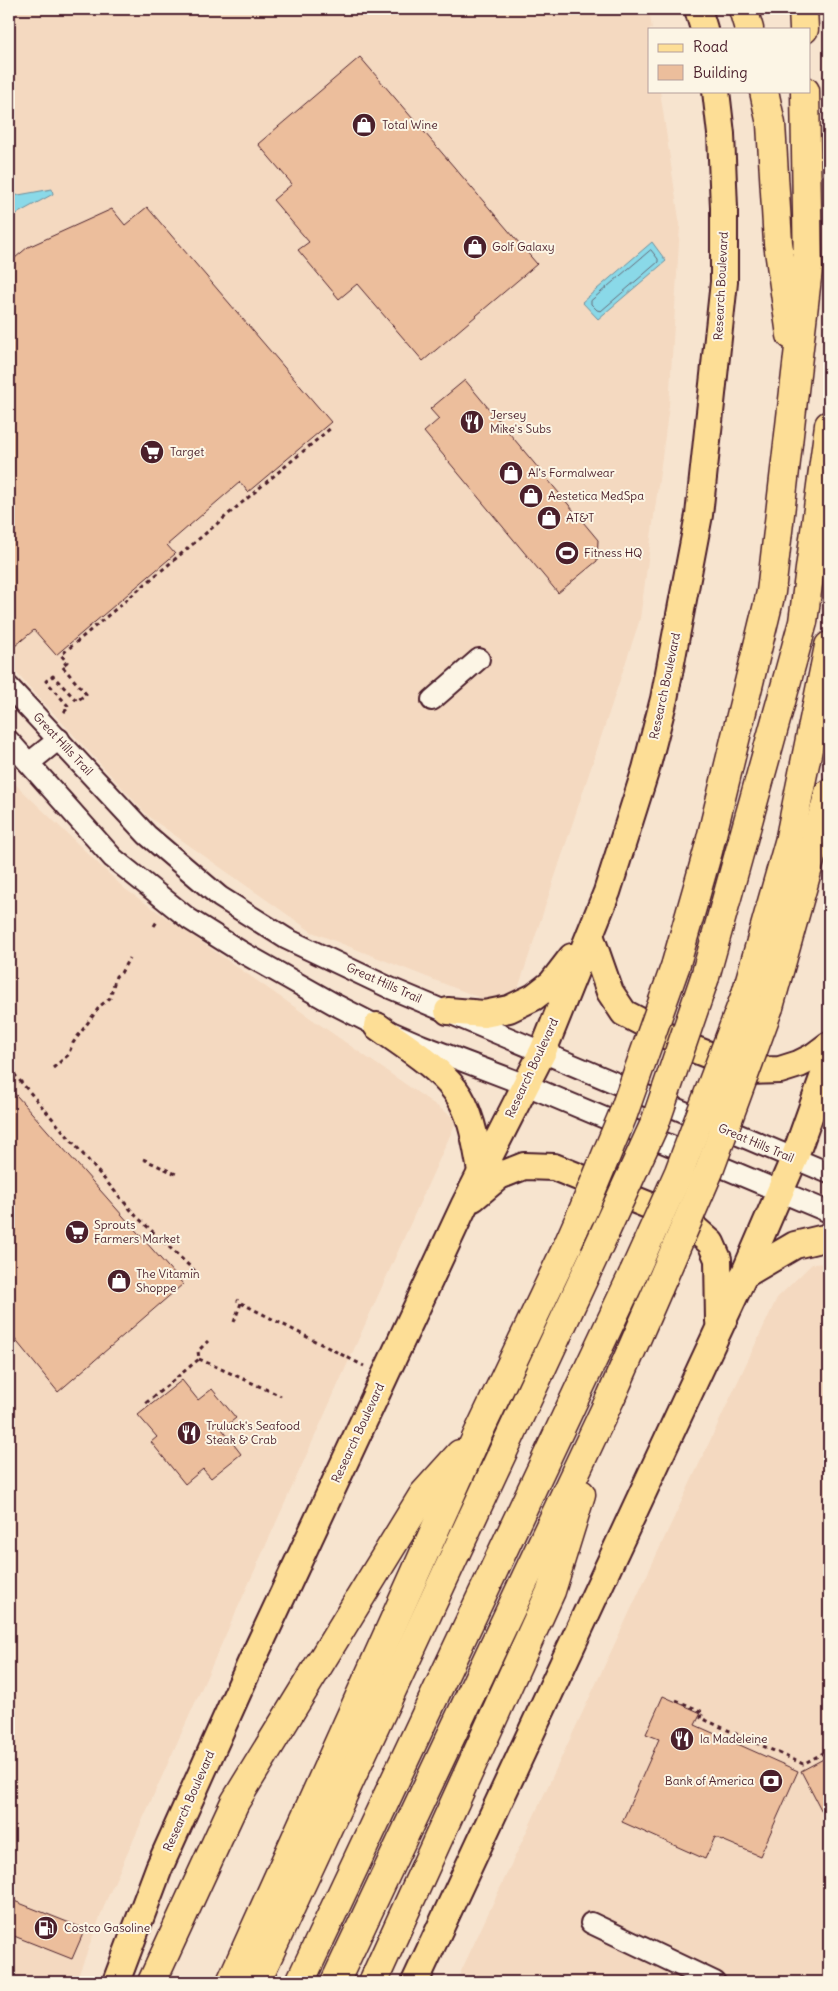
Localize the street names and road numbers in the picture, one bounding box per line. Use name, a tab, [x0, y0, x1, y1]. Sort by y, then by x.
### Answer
street label: Research Boulevard	[710, 231, 731, 341]
street label: Research Boulevard	[646, 631, 683, 741]
street label: Great Hills Trail	[30, 709, 96, 778]
street label: Great Hills Trail	[344, 959, 424, 1006]
street label: Research Boulevard	[502, 1015, 561, 1120]
street label: Great Hills Trail	[716, 1120, 796, 1165]
street label: Research Boulevard	[328, 1380, 387, 1485]
street label: Research Boulevard	[160, 1748, 217, 1853]

